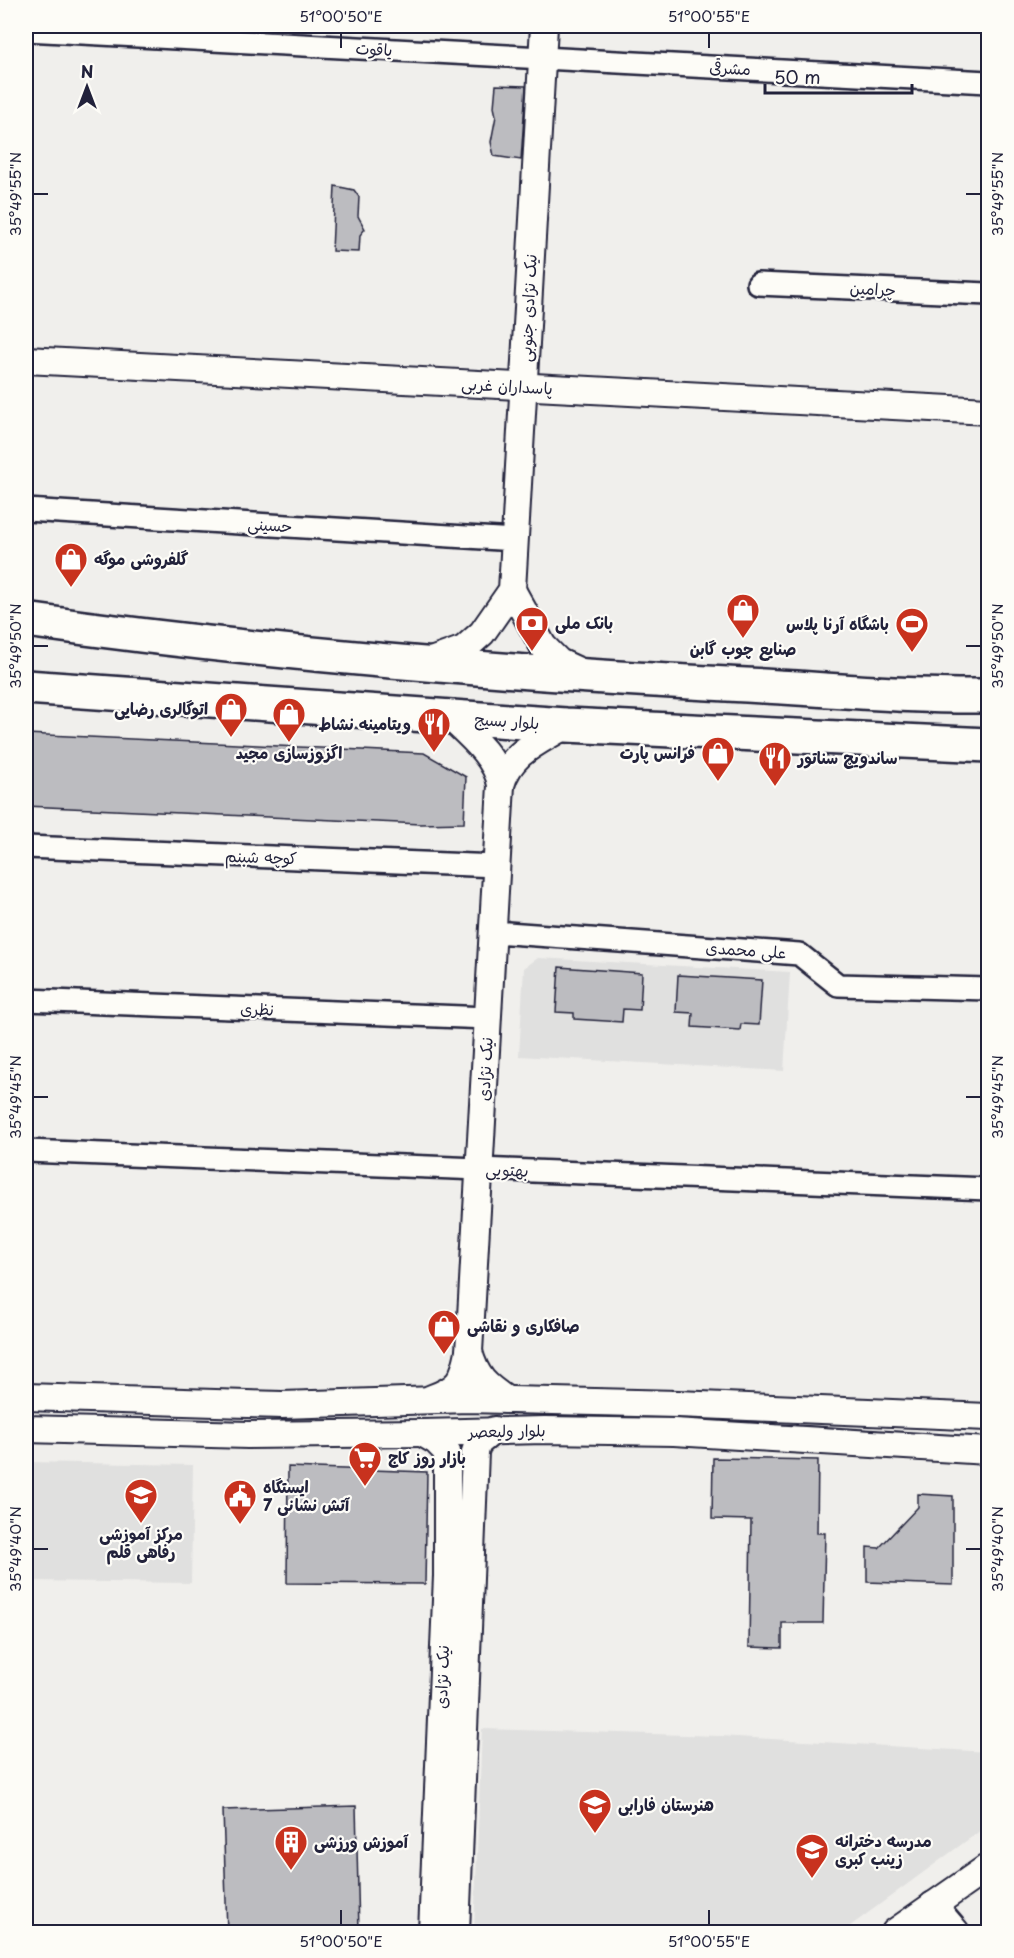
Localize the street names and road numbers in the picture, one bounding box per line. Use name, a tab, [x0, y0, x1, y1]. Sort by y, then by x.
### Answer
street label: یاقوت	[355, 35, 393, 61]
street label: مشرقی	[709, 54, 751, 80]
street label: نیک نژادی جنوبی	[512, 253, 542, 363]
street label: چرامین	[849, 275, 897, 301]
street label: پاسداران غربی	[461, 371, 553, 399]
street label: حسینی	[247, 510, 293, 538]
street label: بلوار بسیج	[474, 706, 540, 734]
street label: کوچه شبنم	[225, 843, 298, 871]
street label: علی محمدی	[705, 934, 787, 964]
street label: نظری	[240, 995, 274, 1021]
street label: نیک نژادی	[470, 1036, 498, 1101]
street label: بهتویی	[485, 1156, 529, 1182]
street label: بلوار ولیعصر	[466, 1417, 546, 1443]
street label: نیک نژادی	[428, 1645, 454, 1709]

